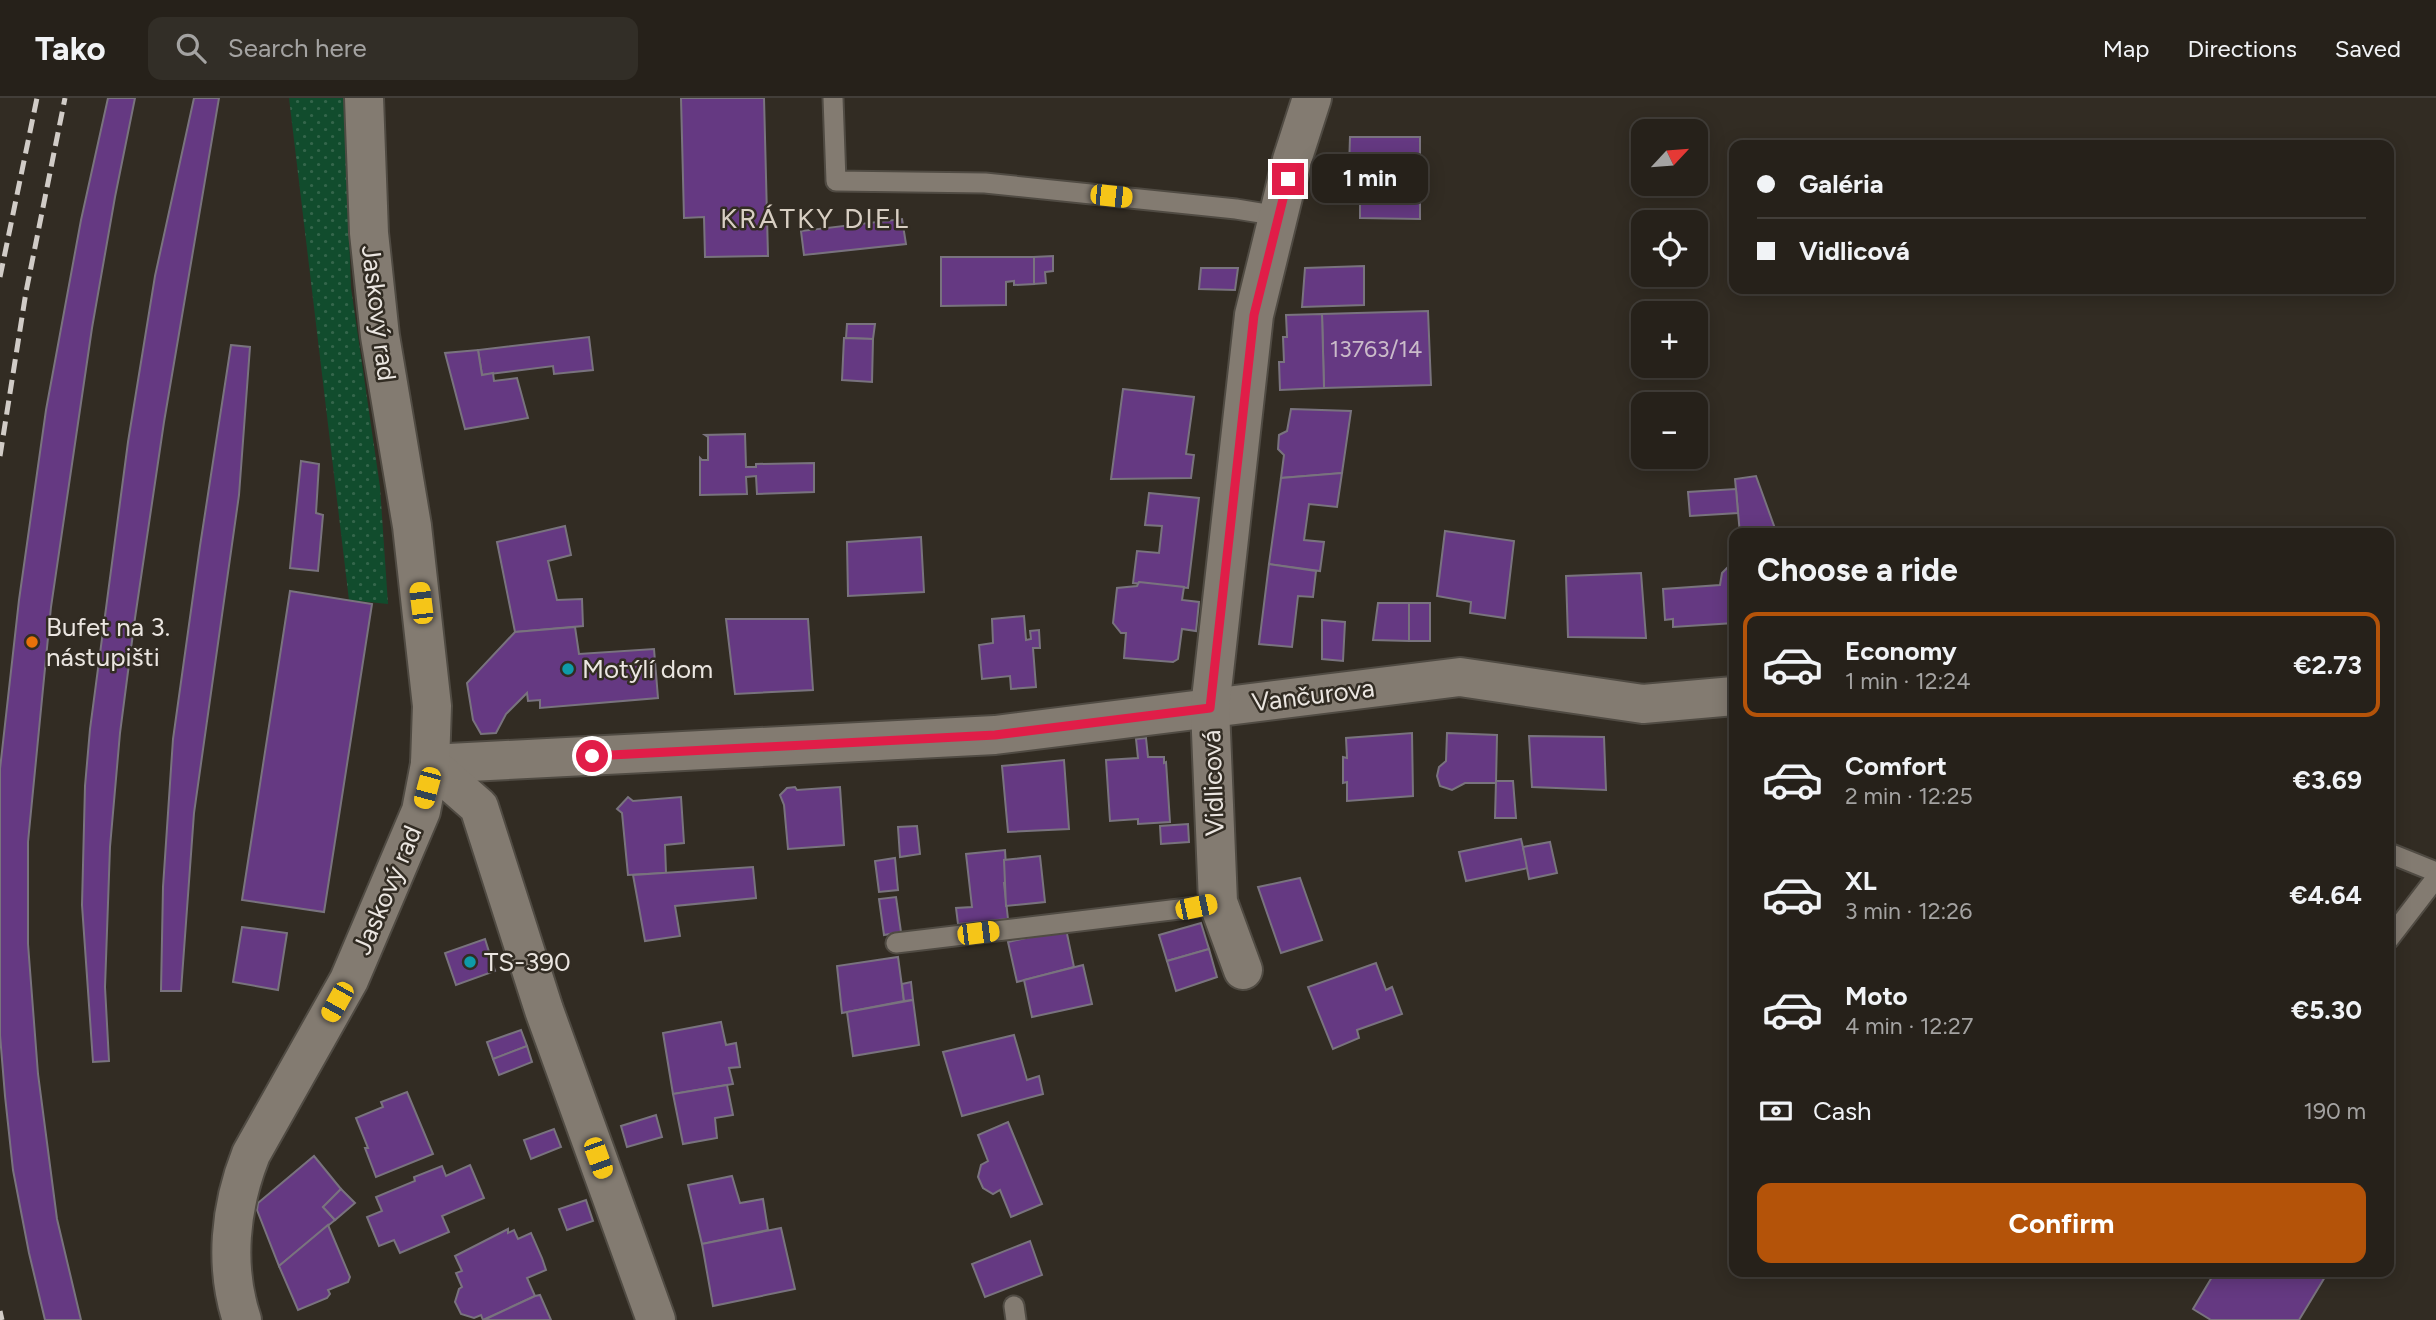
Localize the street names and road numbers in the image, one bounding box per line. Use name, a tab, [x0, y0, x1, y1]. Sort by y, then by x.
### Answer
street label: Jaskový rad	[355, 243, 403, 383]
street label: Vančurova	[1250, 672, 1376, 718]
street label: Vidlicová	[1195, 729, 1231, 837]
street label: Jaskový rad	[346, 821, 428, 959]

